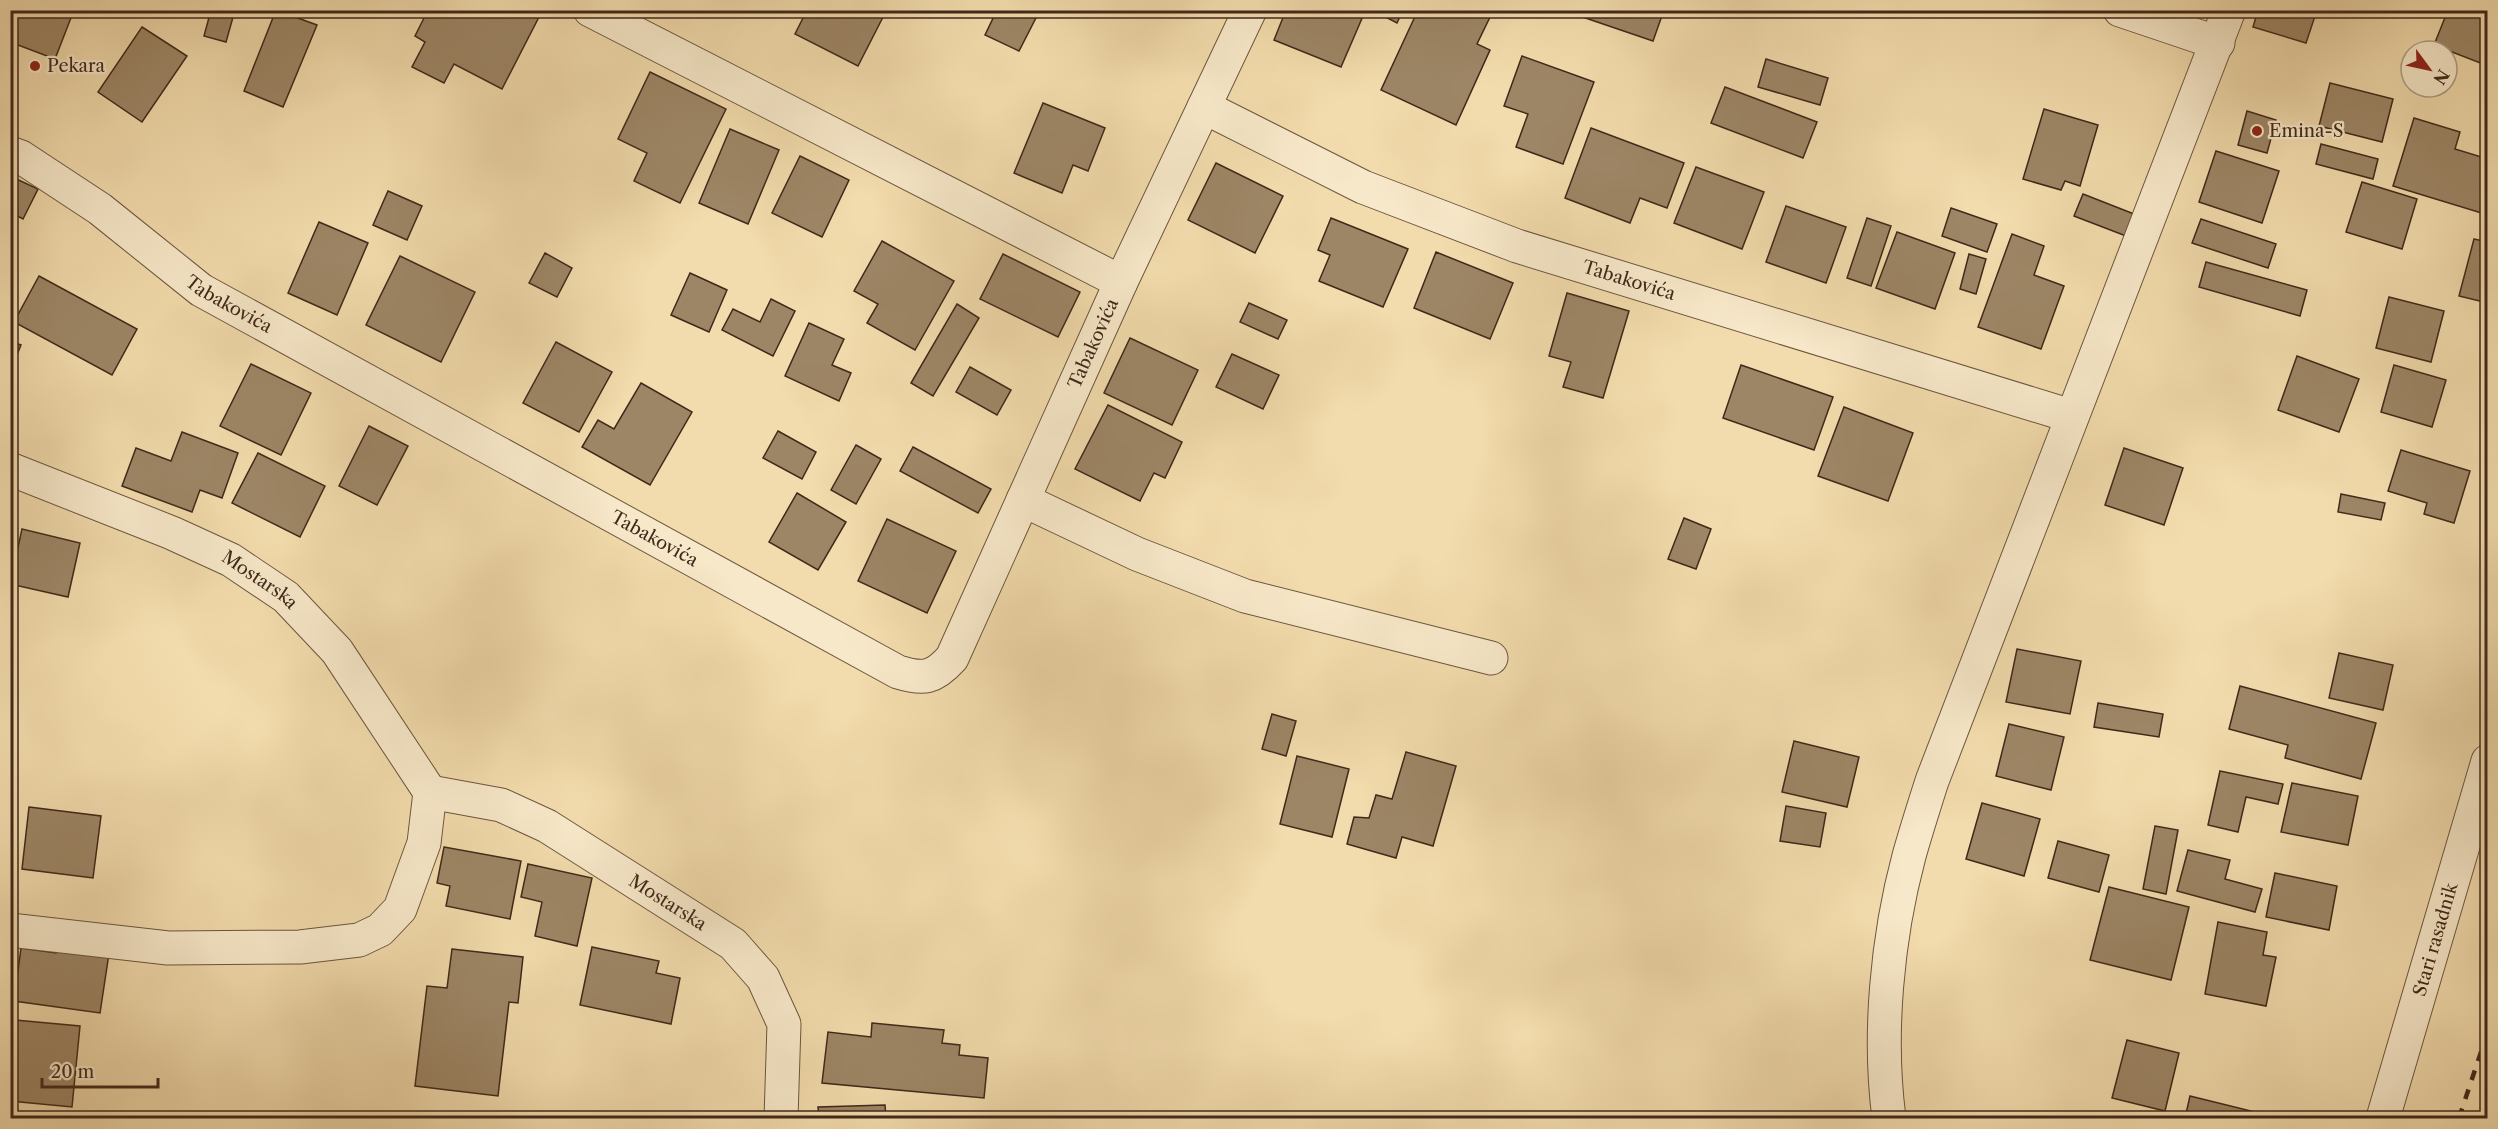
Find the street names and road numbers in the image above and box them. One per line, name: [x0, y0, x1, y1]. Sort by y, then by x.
street label: Tabakovića: [1580, 256, 1679, 305]
street label: Tabakovića: [181, 271, 276, 338]
street label: Tabakovića: [1064, 295, 1123, 392]
street label: Tabakovića: [607, 506, 703, 572]
street label: Mostarska: [218, 546, 303, 614]
street label: Mostarska: [625, 870, 711, 936]
street label: Stari rasadnik: [2408, 879, 2463, 999]

